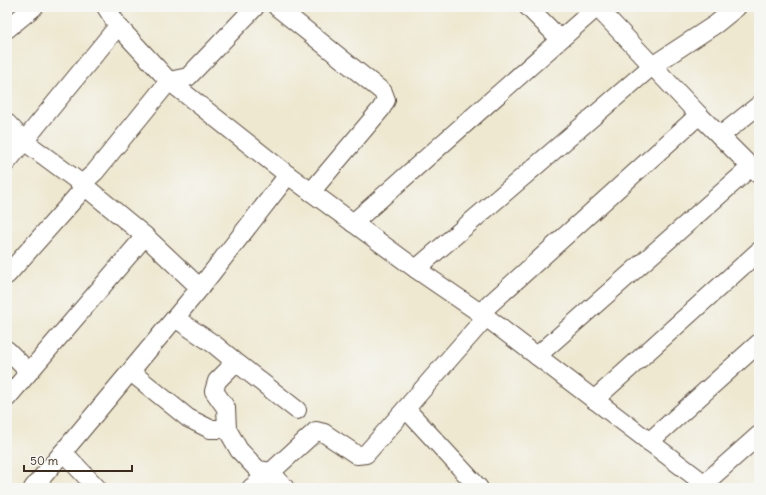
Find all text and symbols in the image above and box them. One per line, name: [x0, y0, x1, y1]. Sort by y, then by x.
scale bar: [24, 447, 132, 473]
text: 50 m: [30, 453, 59, 468]

